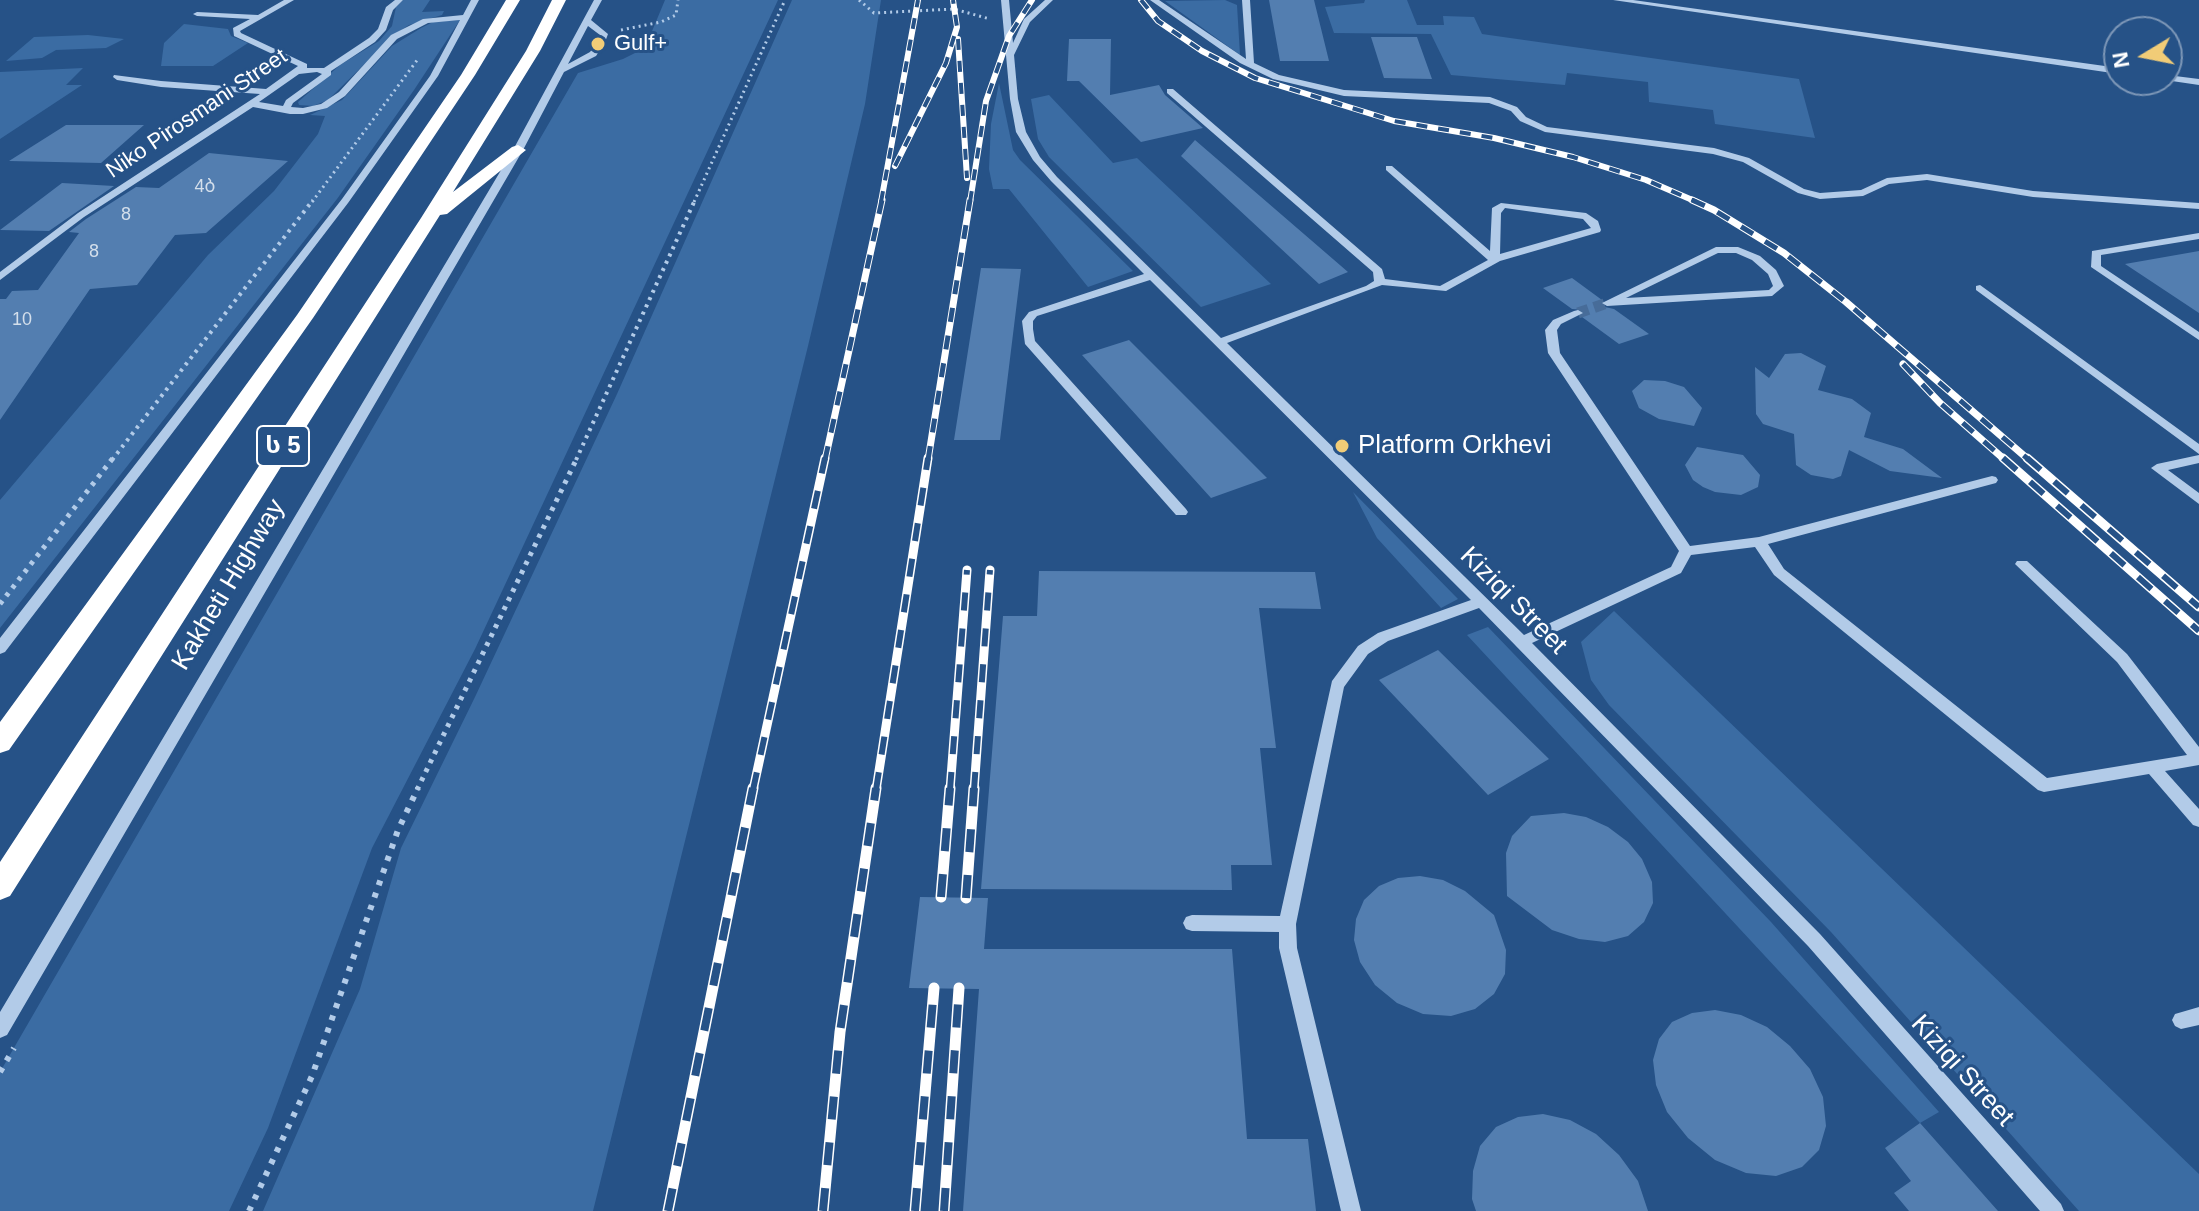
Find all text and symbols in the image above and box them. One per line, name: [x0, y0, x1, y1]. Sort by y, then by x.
north arrow: [2103, 16, 2183, 96]
place label: Gulf+: [614, 31, 667, 57]
marker: Gulf+: [589, 35, 607, 53]
street label: Niko Pirosmani Street: [101, 44, 293, 184]
text: N: [2107, 50, 2135, 70]
house number: 4ბ: [195, 176, 215, 198]
house number: 8: [121, 204, 131, 226]
house number: 8: [89, 241, 99, 263]
house number: 10: [12, 309, 32, 331]
road number: ს 5: [257, 426, 309, 466]
place label: Platform Orkhevi: [1358, 430, 1552, 462]
marker: Platform Orkhevi: [1333, 437, 1351, 455]
street label: Kakheti Highway: [166, 494, 292, 676]
street label: Kiziqi Street: [1453, 541, 1573, 661]
street label: Kiziqi Street: [1904, 1009, 2020, 1133]

